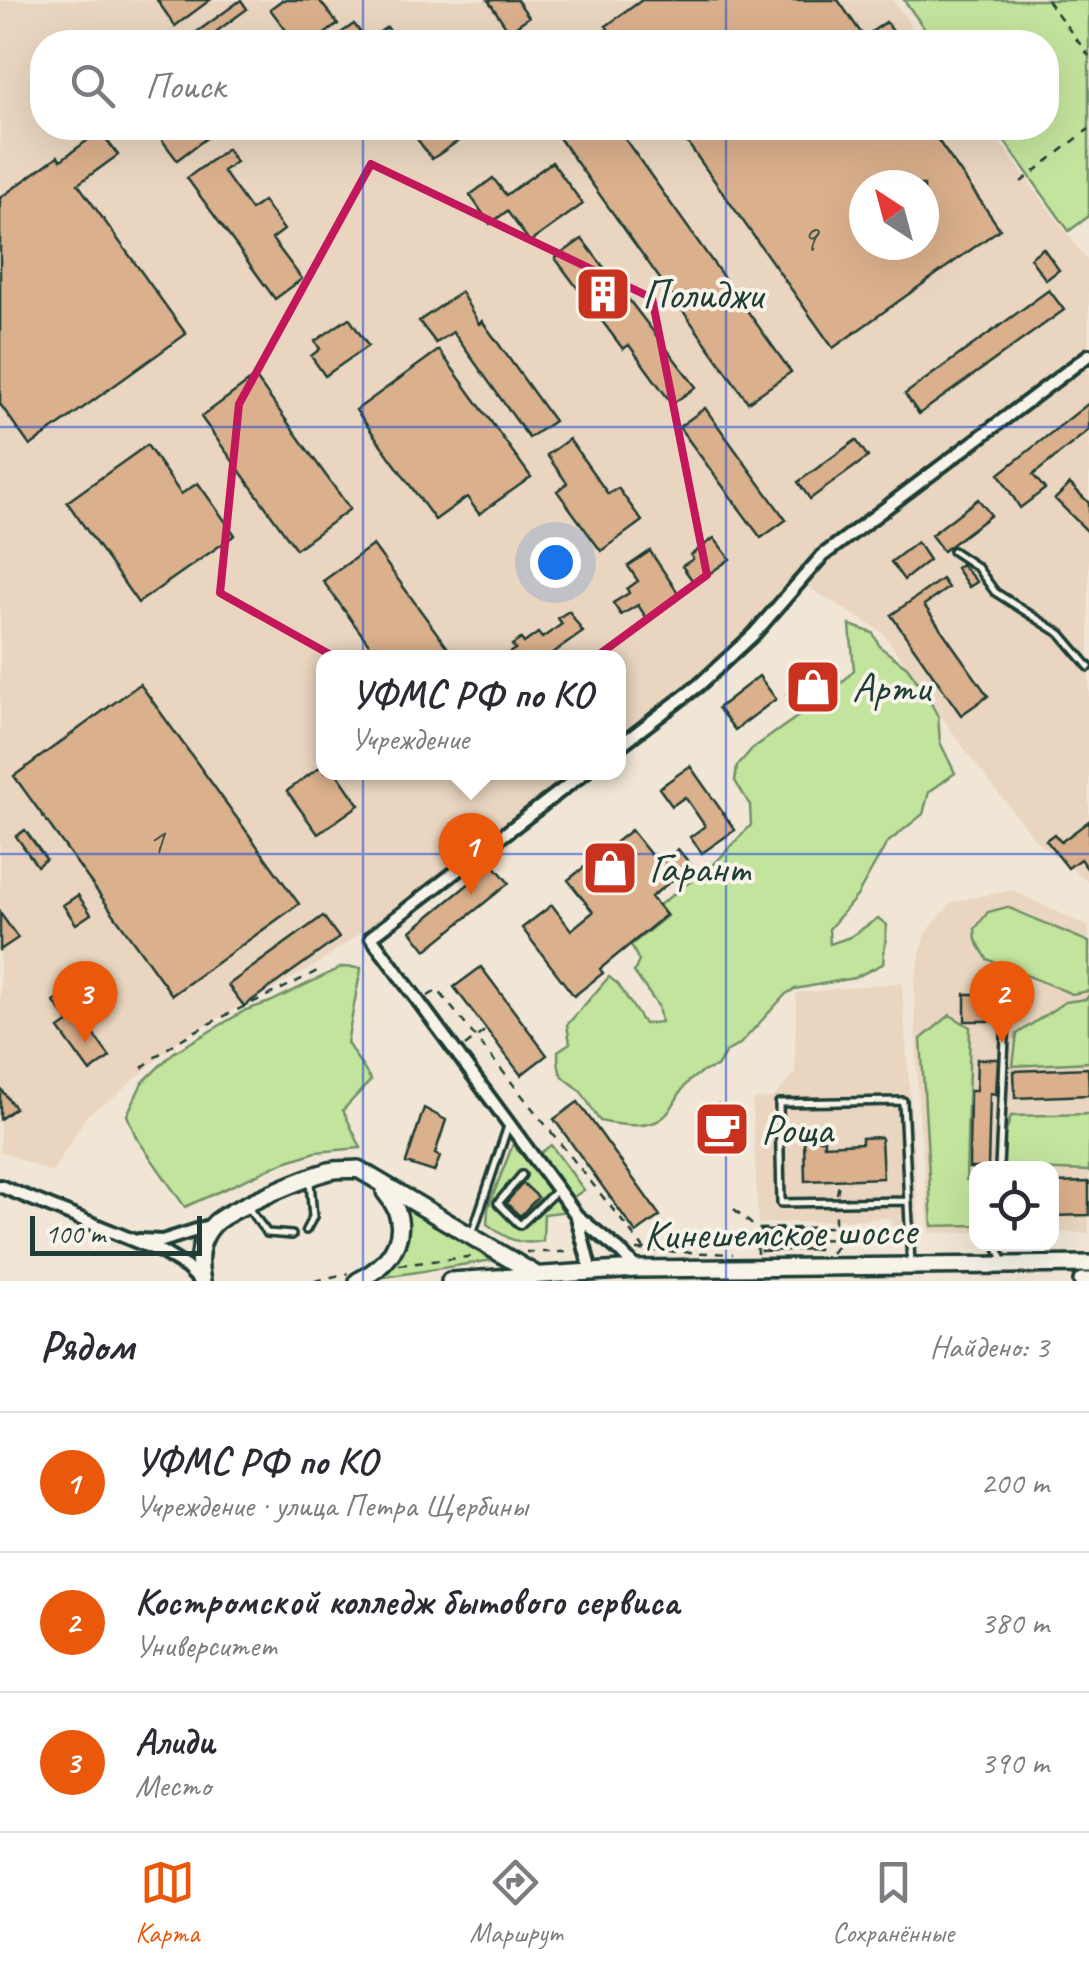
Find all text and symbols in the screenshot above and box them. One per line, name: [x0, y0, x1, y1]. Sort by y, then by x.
search box: [30, 30, 1059, 140]
icon: search: [65, 58, 120, 113]
text: Поиск: [145, 62, 225, 109]
north arrow: [849, 170, 939, 260]
house number: 9: [800, 214, 820, 261]
building icon: Полиджи: [573, 264, 633, 324]
place label: Полиджи: [642, 268, 766, 321]
your location: [530, 537, 581, 588]
popup: [316, 650, 626, 780]
shop icon: Арти: [783, 657, 843, 717]
place label: Арти: [852, 661, 933, 714]
text: УФМС РФ по КО: [350, 671, 592, 718]
text: Учреждение: [350, 718, 469, 759]
pin: 1: [438, 812, 504, 895]
house number: 1: [147, 817, 166, 864]
shop icon: Гарант: [580, 838, 640, 898]
place label: Гарант: [649, 842, 752, 895]
pin: 3: [52, 960, 118, 1043]
pin: 2: [970, 960, 1034, 1043]
cafe icon: Роща: [692, 1099, 752, 1159]
place label: Роща: [761, 1103, 836, 1156]
map controls: [969, 1161, 1059, 1251]
button: locate: [969, 1161, 1059, 1251]
street label: Кинешемское шоссе: [643, 1204, 920, 1262]
scale bar: [30, 1211, 202, 1256]
text: 100 m: [45, 1216, 105, 1251]
text: Рядом: [40, 1320, 134, 1373]
text: Найдено: 3: [930, 1326, 1049, 1367]
text: УФМС РФ по КО: [135, 1438, 376, 1485]
text: 1: [65, 1462, 80, 1503]
text: 200 m: [980, 1462, 1049, 1503]
text: Учреждение · улица Петра Щербины: [135, 1485, 528, 1526]
text: Костромской колледж бытового сервиса: [135, 1578, 679, 1625]
text: 2: [65, 1602, 80, 1643]
text: 380 m: [980, 1602, 1049, 1643]
text: Университет: [135, 1625, 277, 1666]
text: Алиди: [135, 1718, 215, 1765]
text: 3: [65, 1742, 80, 1783]
text: 390 m: [980, 1742, 1049, 1783]
text: Место: [135, 1765, 211, 1806]
tab: Карта: [135, 1855, 199, 1950]
tab: Маршрут: [470, 1855, 562, 1950]
tab: Сохранённые: [832, 1855, 954, 1950]

